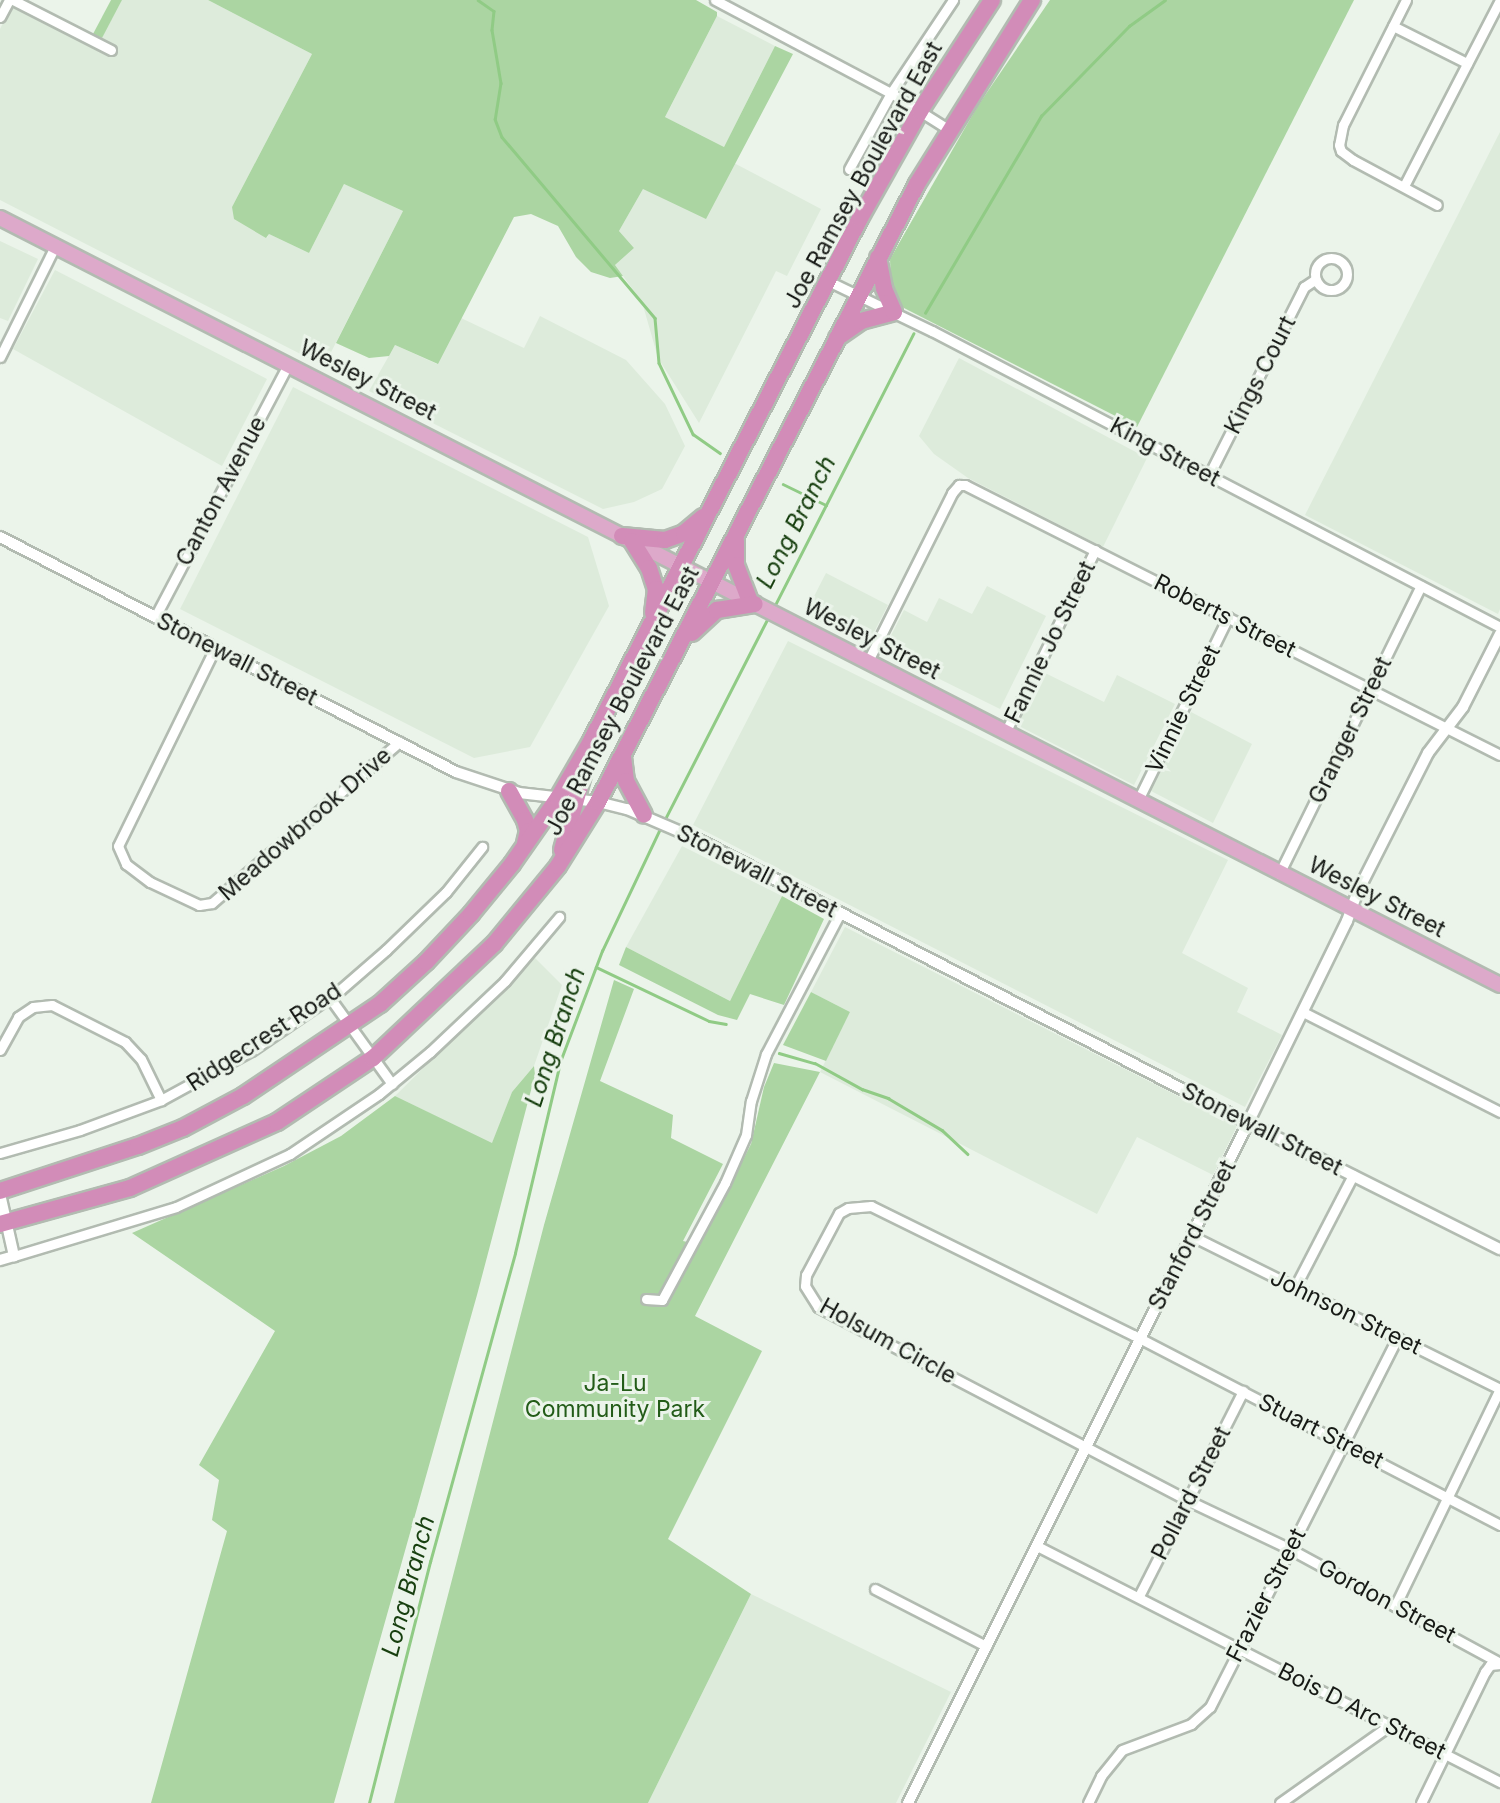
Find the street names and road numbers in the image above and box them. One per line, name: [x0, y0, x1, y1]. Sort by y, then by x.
street label: Joe Ramsey Boulevard East: [778, 37, 948, 313]
street label: Kings Court: [1219, 312, 1301, 438]
street label: Wesley Street: [295, 334, 441, 426]
street label: Canton Avenue: [170, 412, 272, 570]
street label: King Street: [1105, 412, 1225, 492]
street label: Fannie Jo Street: [999, 556, 1101, 728]
street label: Joe Ramsey Boulevard East: [539, 562, 705, 840]
street label: Roberts Street: [1149, 568, 1301, 664]
street label: Wesley Street: [799, 593, 945, 685]
street label: Stonewall Street: [152, 607, 322, 711]
street label: Vinnie Street: [1140, 640, 1226, 778]
street label: Granger Street: [1303, 652, 1397, 808]
street label: Meadowbrook Drive: [213, 742, 397, 906]
street label: Stonewall Street: [672, 819, 842, 923]
street label: Wesley Street: [1304, 851, 1450, 943]
street label: Ridgecrest Road: [182, 977, 346, 1097]
street label: Stonewall Street: [1177, 1077, 1347, 1181]
street label: Stanford Street: [1142, 1156, 1242, 1314]
street label: Johnson Street: [1266, 1263, 1426, 1361]
street label: Holsum Circle: [815, 1292, 961, 1390]
street label: Stuart Street: [1254, 1388, 1388, 1474]
street label: Pollard Street: [1146, 1422, 1236, 1564]
street label: Frazier Street: [1221, 1524, 1311, 1666]
street label: Gordon Street: [1313, 1553, 1461, 1649]
street label: Bois D Arc Street: [1273, 1657, 1451, 1765]

